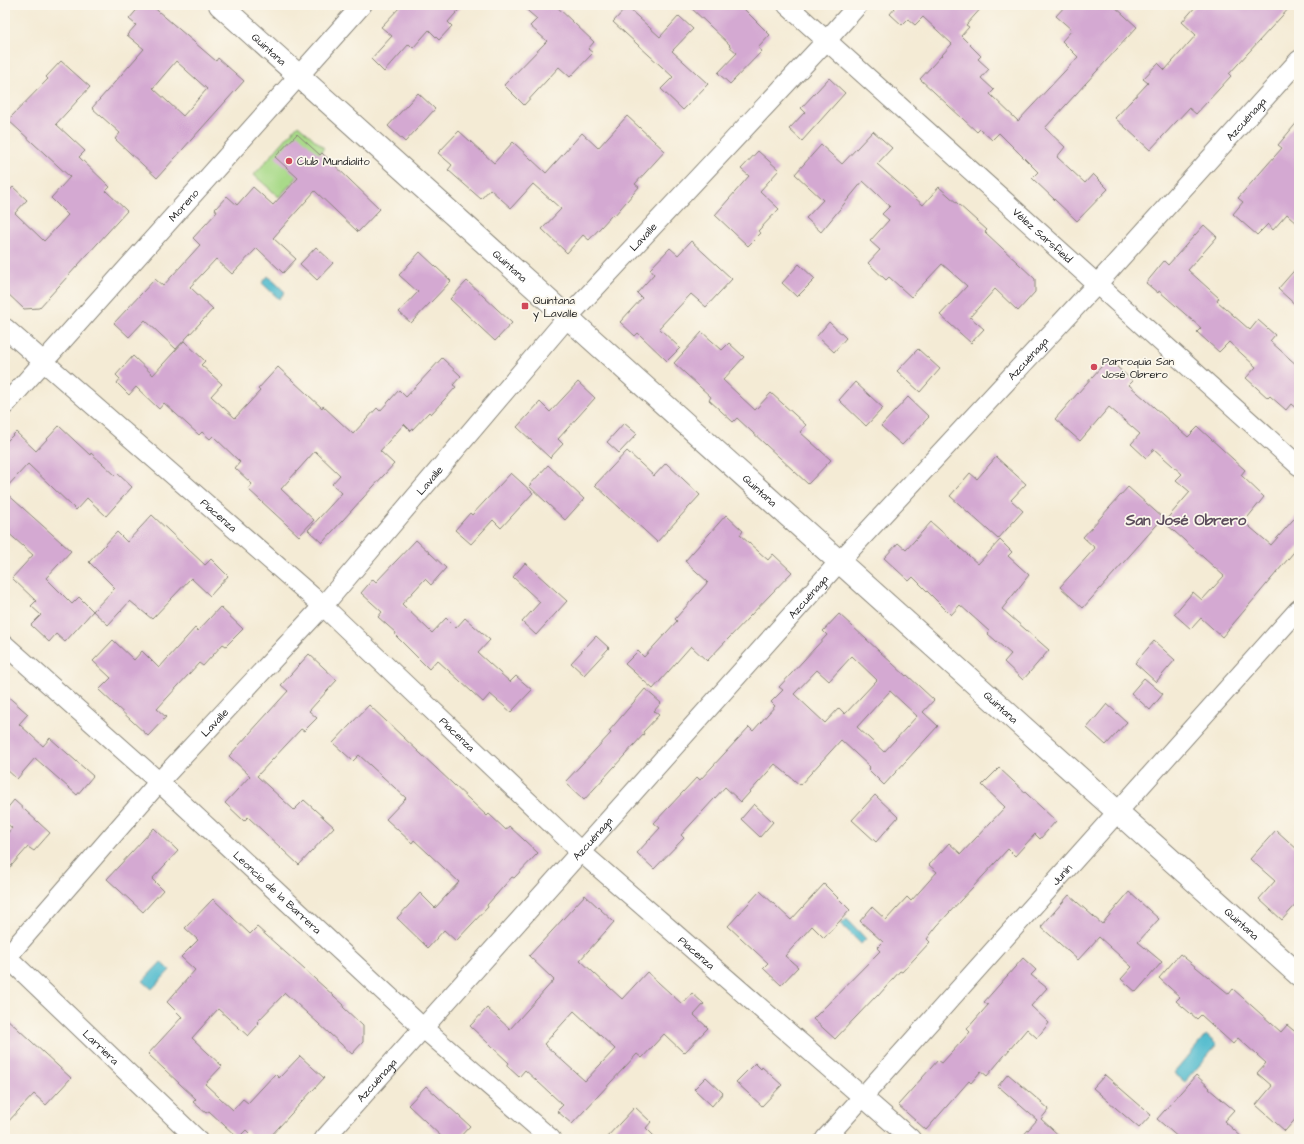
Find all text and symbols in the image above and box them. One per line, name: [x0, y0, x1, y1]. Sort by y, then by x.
street label: Quintana: [248, 30, 290, 69]
street label: Azcuénaga: [1223, 94, 1270, 144]
place label: Club Mundialito: [297, 154, 371, 169]
marker: Club Mundialito: [284, 156, 294, 166]
street label: Moreno: [165, 185, 203, 225]
street label: Vélez Sarsfield: [1009, 204, 1076, 267]
street label: Lavalle: [626, 219, 661, 255]
street label: Quintana: [489, 247, 531, 286]
place label: Quintana y Lavalle: [533, 293, 577, 322]
marker: Quintana y Lavalle: [520, 301, 530, 311]
street label: Azcuénaga: [1005, 334, 1052, 384]
place label: Parroquia San José Obrero: [1102, 354, 1175, 382]
marker: Parroquia San José Obrero: [1089, 362, 1099, 372]
street label: Lavalle: [413, 463, 447, 498]
street label: Quintana: [739, 471, 780, 511]
street label: Piacenza: [197, 495, 240, 536]
district label: San José Obrero: [1125, 510, 1247, 531]
street label: Azcuénaga: [785, 572, 832, 622]
street label: Quintana: [980, 688, 1021, 727]
street label: Lavalle: [198, 705, 232, 740]
street label: Piacenza: [436, 714, 478, 755]
street label: Azcuénaga: [569, 813, 616, 864]
street label: Leoncio de la Barrera: [230, 848, 325, 938]
street label: Junín: [1048, 860, 1076, 889]
street label: Quintana: [1221, 904, 1262, 944]
street label: Piacenza: [675, 933, 718, 973]
street label: Larriera: [79, 1027, 122, 1069]
street label: Azcuénaga: [354, 1055, 401, 1105]

